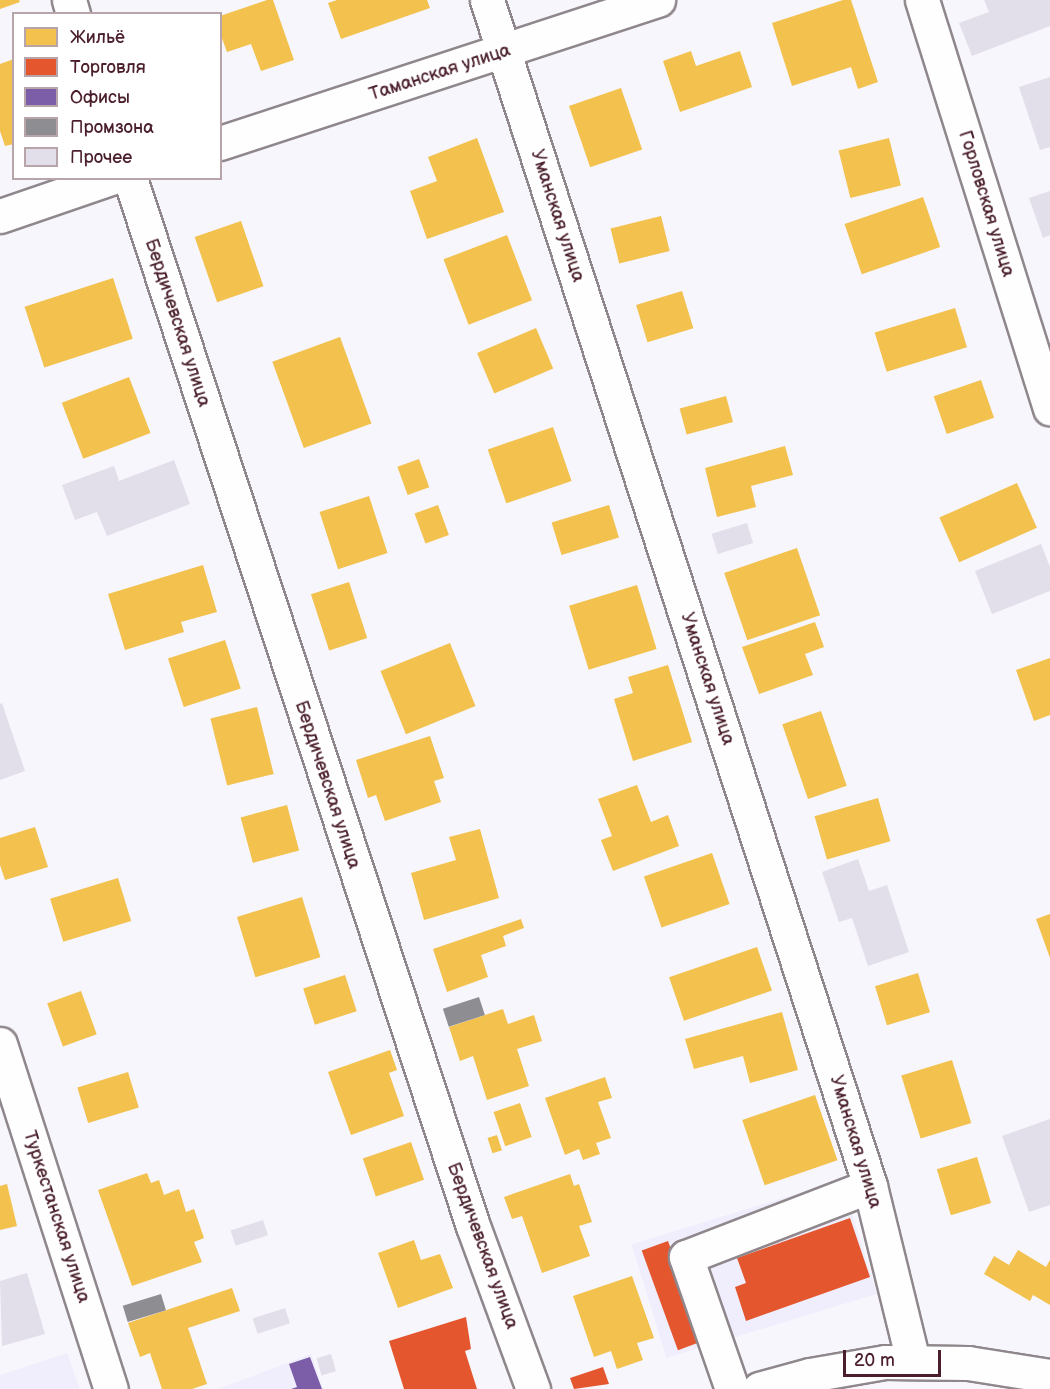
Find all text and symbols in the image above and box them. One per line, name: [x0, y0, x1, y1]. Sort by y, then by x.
legend: [12, 12, 222, 180]
text: Жильё: [70, 27, 125, 48]
street label: Таманская улица: [367, 40, 513, 106]
text: Торговля: [70, 57, 146, 78]
text: Офисы: [70, 87, 130, 108]
text: Промзона: [70, 117, 154, 138]
street label: Горловская улица: [953, 128, 1019, 280]
text: Прочее: [70, 147, 132, 168]
street label: Уманская улица: [525, 147, 589, 285]
street label: Бердичевская улица: [140, 236, 214, 410]
street label: Уманская улица: [675, 610, 739, 748]
street label: Бердичевская улица: [290, 698, 364, 872]
street label: Уманская улица: [825, 1073, 885, 1211]
street label: Туркестанская улица: [18, 1128, 94, 1306]
street label: Бердичевская улица: [442, 1160, 522, 1332]
scale bar: [846, 1338, 944, 1376]
text: 20 m: [854, 1350, 895, 1371]

